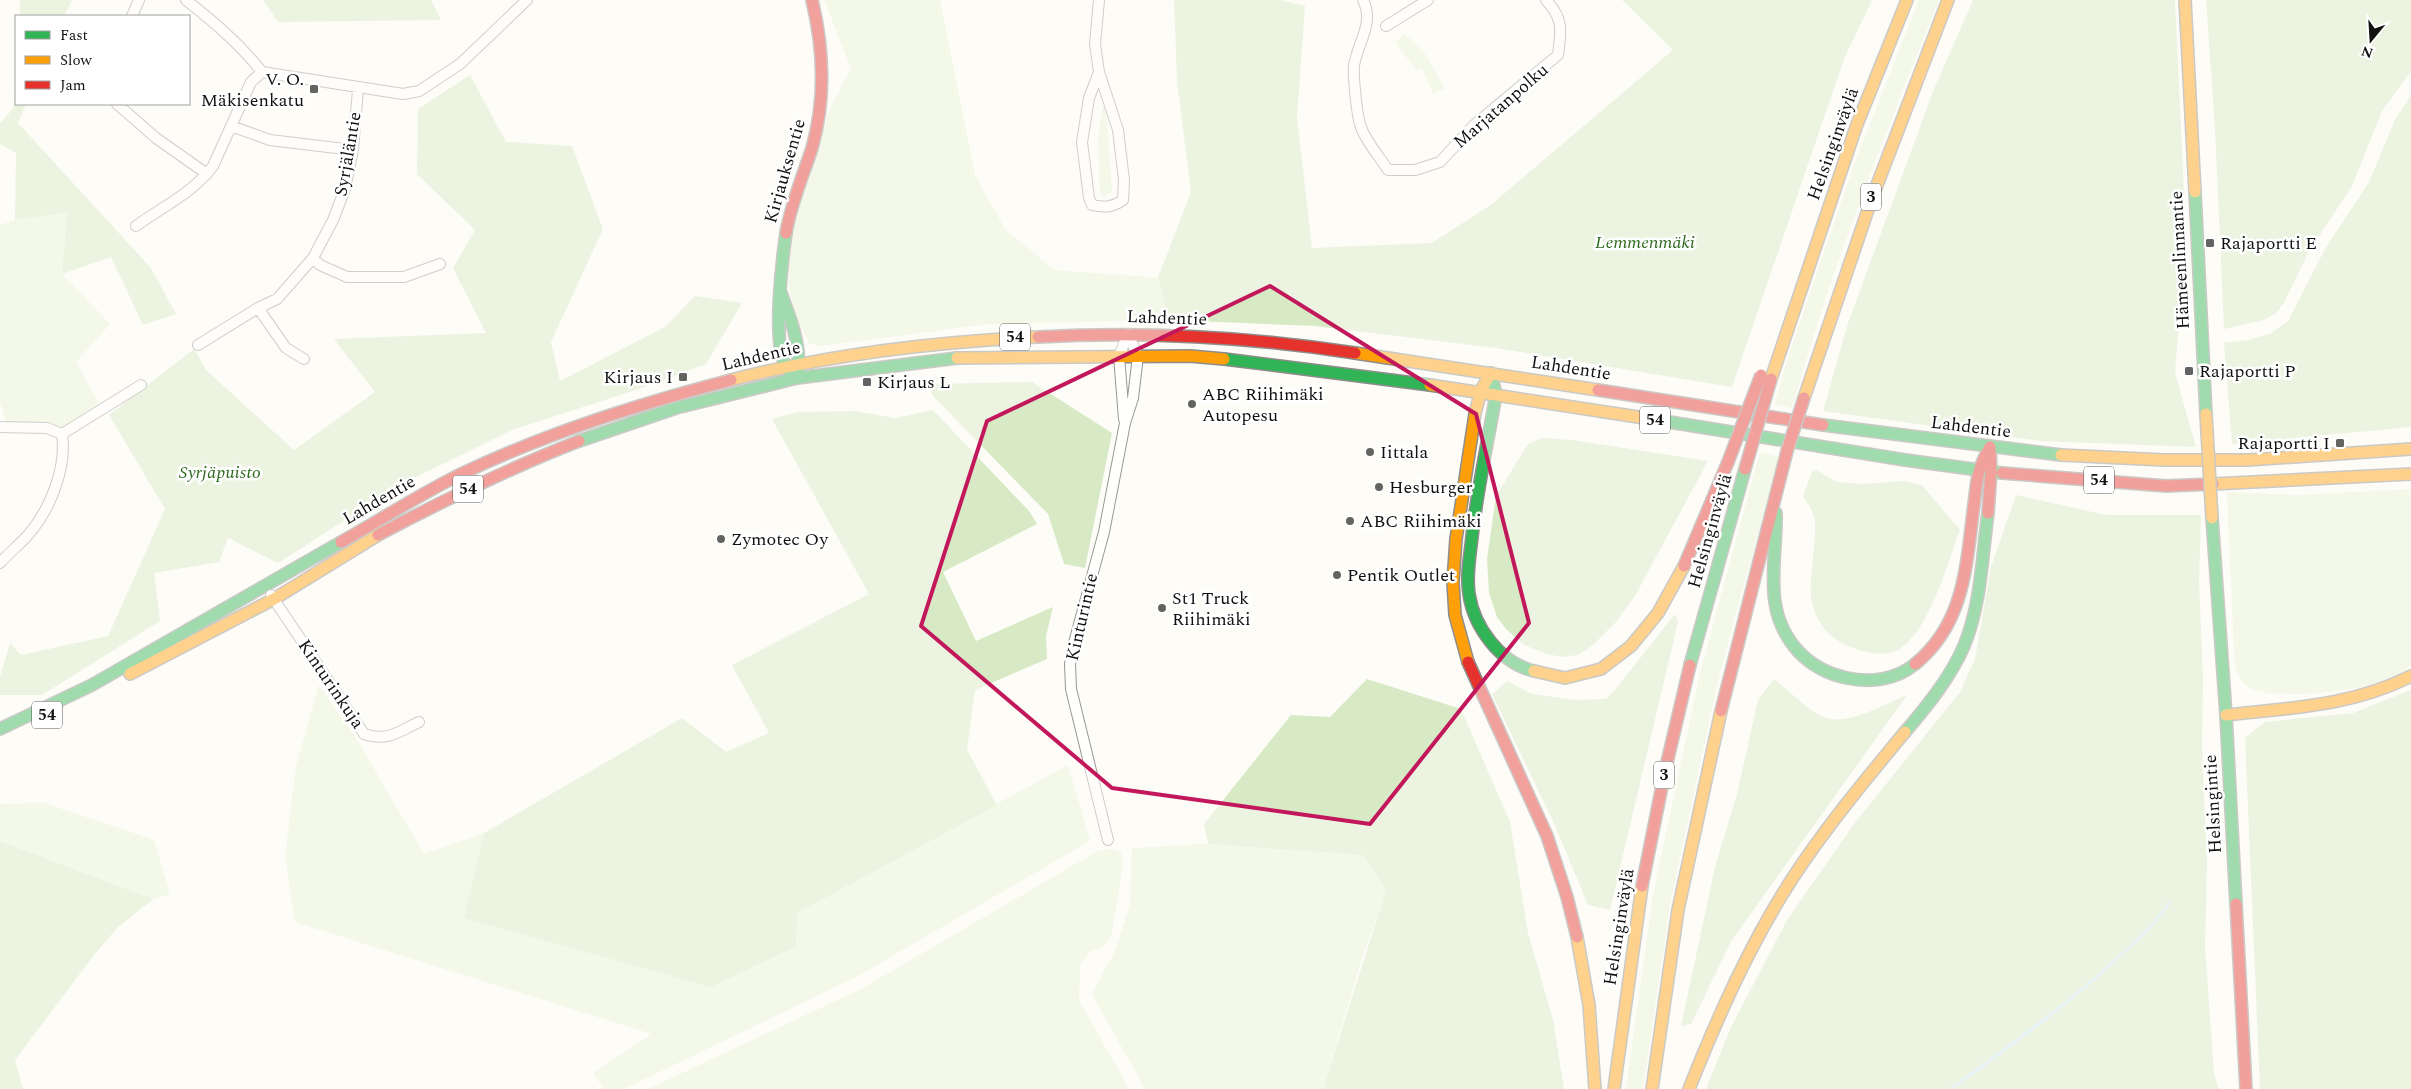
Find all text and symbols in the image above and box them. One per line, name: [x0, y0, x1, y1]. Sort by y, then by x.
legend: [15, 15, 190, 105]
north arrow: [2346, 15, 2396, 65]
text: Fast: [60, 24, 88, 47]
text: N: [2358, 40, 2376, 64]
text: Slow: [60, 49, 92, 72]
street label: Marjatanpolku: [1447, 57, 1555, 155]
place label: V. O. Mäkisenkatu: [201, 66, 304, 114]
text: Jam: [60, 74, 86, 97]
marker: V. O. Mäkisenkatu: [308, 83, 320, 95]
street label: Helsinginväylä: [1800, 84, 1866, 204]
street label: Syrjäläntie: [327, 110, 369, 198]
street label: Kirjauksentie: [757, 116, 813, 226]
road number: 3: [1861, 183, 1881, 210]
street label: Hämeenlinnantie: [2163, 190, 2197, 330]
park label: Lemmenmäki: [1595, 229, 1695, 256]
place label: Rajaportti E: [2220, 230, 2317, 257]
marker: Rajaportti E: [2204, 237, 2216, 249]
street label: Lahdentie: [1126, 303, 1208, 333]
road number: 54: [1000, 324, 1030, 351]
street label: Lahdentie: [719, 334, 803, 378]
street label: Lahdentie: [1529, 348, 1613, 388]
place label: Rajaportti P: [2199, 358, 2296, 385]
place label: Kirjaus I: [604, 364, 673, 391]
marker: Rajaportti P: [2183, 365, 2195, 377]
place label: Kirjaus L: [877, 369, 951, 396]
marker: Kirjaus I: [677, 371, 689, 383]
marker: Kirjaus L: [861, 376, 873, 388]
place label: ABC Riihimäki Autopesu: [1202, 381, 1324, 429]
marker: ABC Riihimäki Autopesu: [1186, 398, 1198, 410]
road number: 54: [1640, 406, 1670, 434]
street label: Lahdentie: [1929, 409, 2013, 445]
place label: Rajaportti I: [2238, 430, 2330, 457]
marker: Rajaportti I: [2334, 437, 2346, 449]
place label: Iittala: [1380, 439, 1428, 466]
marker: Iittala: [1364, 446, 1376, 458]
park label: Syrjäpuisto: [179, 459, 261, 486]
road number: 54: [2084, 466, 2114, 494]
street label: Lahdentie: [337, 468, 421, 532]
street label: Helsinginväylä: [1681, 470, 1739, 592]
place label: Hesburger: [1389, 474, 1473, 501]
road number: 54: [453, 476, 483, 502]
marker: Hesburger: [1373, 481, 1385, 493]
place label: ABC Riihimäki: [1360, 508, 1482, 535]
marker: ABC Riihimäki: [1344, 515, 1356, 527]
place label: Zymotec Oy: [731, 526, 829, 553]
marker: Zymotec Oy: [715, 533, 727, 545]
place label: Pentik Outlet: [1347, 562, 1455, 589]
marker: Pentik Outlet: [1331, 569, 1343, 581]
street label: Kinturintie: [1059, 570, 1105, 664]
place label: St1 Truck Riihimäki: [1172, 585, 1251, 633]
marker: St1 Truck Riihimäki: [1156, 602, 1168, 614]
street label: Kinturinkuja: [291, 634, 371, 734]
road number: 54: [32, 702, 62, 728]
street label: Helsingintie: [2197, 754, 2229, 854]
road number: 3: [1654, 762, 1674, 788]
street label: Helsinginväylä: [1596, 866, 1642, 988]

